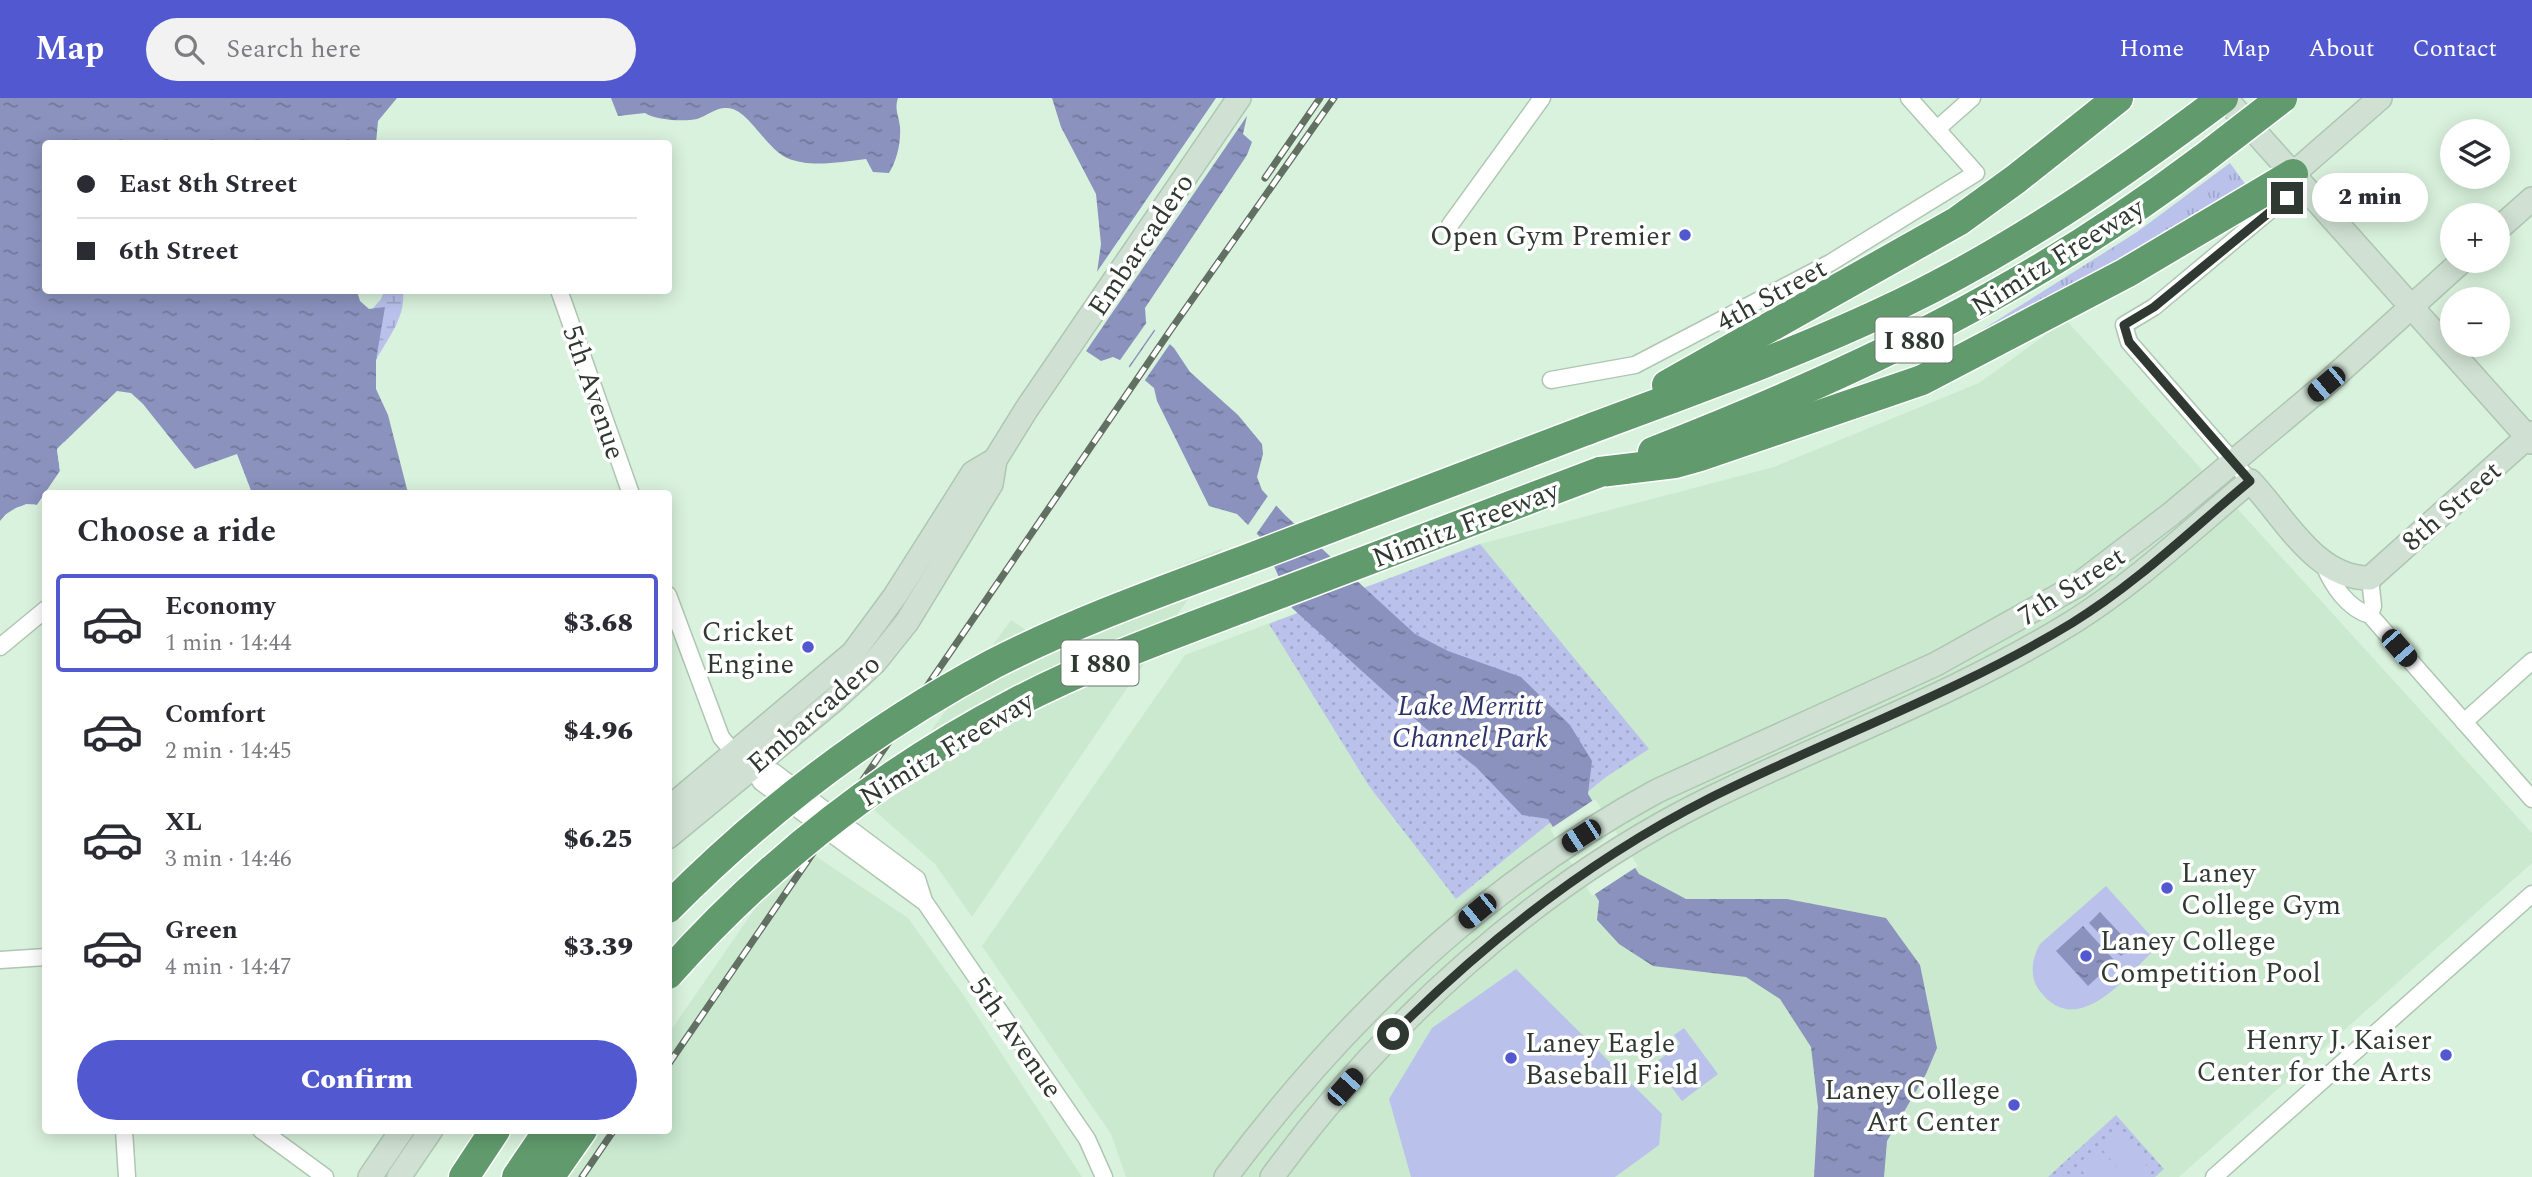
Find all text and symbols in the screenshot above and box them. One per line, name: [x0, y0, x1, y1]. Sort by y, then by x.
search box: [146, 18, 636, 81]
text: Map: [35, 24, 104, 74]
text: Search here: [226, 29, 361, 69]
icon: search: [170, 30, 208, 68]
text: Home: [2119, 31, 2184, 67]
text: Map: [2222, 31, 2270, 67]
text: About: [2308, 31, 2374, 67]
text: Contact: [2412, 31, 2497, 67]
map controls: [2440, 119, 2510, 357]
button: layers: [2440, 119, 2510, 189]
text: East 8th Street: [119, 164, 297, 204]
street label: Embarcadero: [1077, 164, 1205, 325]
callout: 2 min: [2312, 174, 2427, 222]
text: 2 min: [2338, 180, 2402, 215]
route end: [2271, 182, 2303, 214]
street label: Nimitz Freeway: [1963, 186, 2154, 328]
button: +: [2440, 203, 2510, 273]
place label: Open Gym Premier: [1430, 215, 1671, 258]
marker: Open Gym Premier: [1677, 227, 1693, 243]
text: 6th Street: [119, 231, 239, 271]
street label: 4th Street: [1709, 247, 1835, 343]
button: −: [2440, 287, 2510, 357]
road number: I 880: [1876, 317, 1952, 362]
street label: 5th Avenue: [551, 319, 637, 466]
car: [2304, 362, 2349, 406]
street label: 8th Street: [2392, 450, 2512, 562]
street label: Nimitz Freeway: [1366, 468, 1567, 580]
text: Choose a ride: [77, 507, 276, 556]
street label: 7th Street: [2009, 535, 2134, 637]
text: Economy: [165, 586, 275, 626]
icon: car: [81, 592, 144, 655]
text: $3.68: [563, 603, 633, 643]
place label: Cricket Engine: [702, 611, 794, 686]
car: [2378, 625, 2421, 671]
text: 1 min · 14:44: [165, 626, 292, 661]
marker: Cricket Engine: [800, 639, 816, 655]
road number: I 880: [1062, 640, 1138, 685]
street label: Embarcadero: [738, 644, 890, 785]
street label: Nimitz Freeway: [851, 679, 1044, 818]
park label: Lake Merritt Channel Park: [1392, 685, 1548, 760]
text: Comfort: [165, 694, 266, 734]
icon: car: [81, 700, 144, 763]
text: $4.96: [563, 711, 633, 751]
text: 2 min · 14:45: [165, 734, 292, 769]
text: XL: [165, 802, 202, 842]
icon: car: [81, 808, 144, 871]
car: [1558, 816, 1605, 856]
text: $6.25: [563, 819, 633, 859]
text: 3 min · 14:46: [165, 842, 292, 877]
place label: Laney College Gym: [2181, 852, 2341, 927]
marker: Laney College Gym: [2159, 880, 2175, 896]
car: [1455, 890, 1500, 932]
text: Green: [165, 910, 238, 950]
icon: car: [81, 916, 144, 979]
place label: Laney College Competition Pool: [2100, 920, 2321, 995]
text: $3.39: [563, 927, 633, 967]
marker: Laney College Competition Pool: [2078, 948, 2094, 964]
text: 4 min · 14:47: [165, 950, 292, 985]
street label: 5th Avenue: [958, 968, 1073, 1107]
route start: [1377, 1018, 1409, 1050]
place label: Henry J. Kaiser Center for the Arts: [2197, 1019, 2432, 1094]
place label: Laney Eagle Baseball Field: [1525, 1022, 1699, 1097]
button: Confirm: [77, 1040, 637, 1120]
marker: Henry J. Kaiser Center for the Arts: [2438, 1047, 2454, 1063]
marker: Laney Eagle Baseball Field: [1503, 1050, 1519, 1066]
car: [1324, 1064, 1367, 1110]
place label: Laney College Art Center: [1824, 1069, 2000, 1144]
marker: Laney College Art Center: [2006, 1097, 2022, 1113]

